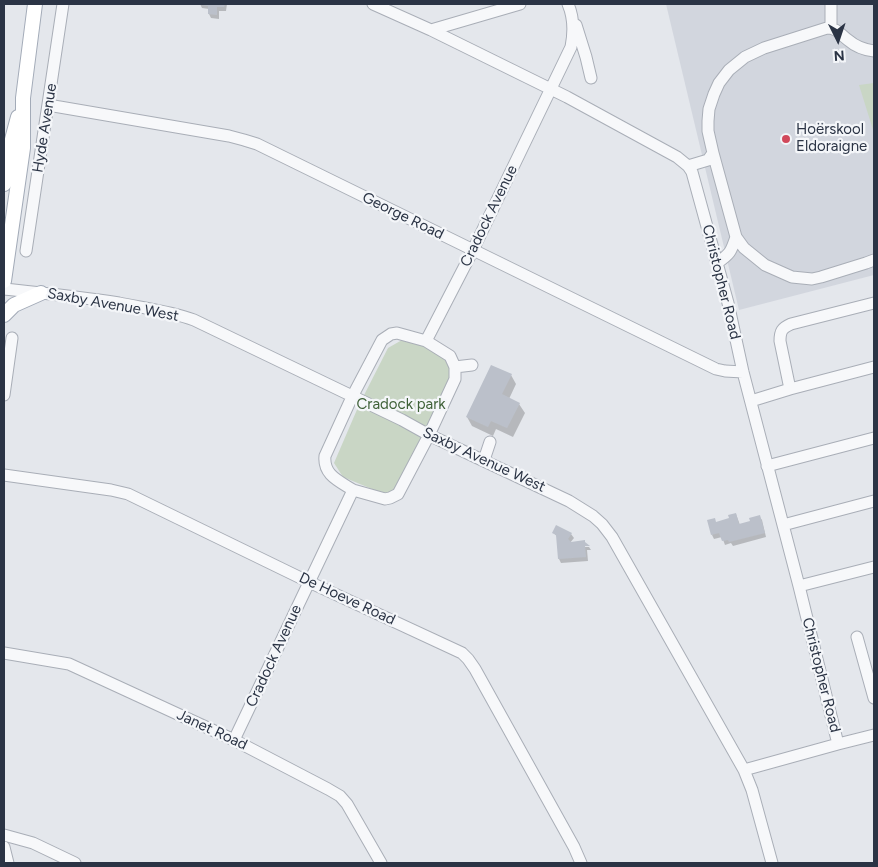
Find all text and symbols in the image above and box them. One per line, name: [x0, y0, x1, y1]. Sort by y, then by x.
north arrow: [813, 15, 863, 65]
text: N: [833, 47, 845, 64]
street label: Hyde Avenue: [29, 82, 61, 174]
place label: Hoërskool Eldoraigne: [796, 121, 867, 156]
marker: Hoërskool Eldoraigne: [780, 133, 792, 145]
street label: Cradock Avenue: [457, 162, 521, 270]
street label: George Road: [359, 188, 447, 244]
street label: Christopher Road: [698, 223, 744, 341]
street label: Saxby Avenue West: [46, 285, 180, 325]
park label: Cradock park: [357, 396, 445, 414]
street label: Saxby Avenue West: [420, 424, 548, 496]
street label: De Hoeve Road: [296, 569, 398, 629]
street label: Cradock Avenue: [242, 602, 306, 710]
street label: Christopher Road: [798, 616, 844, 734]
street label: Janet Road: [174, 706, 250, 754]

